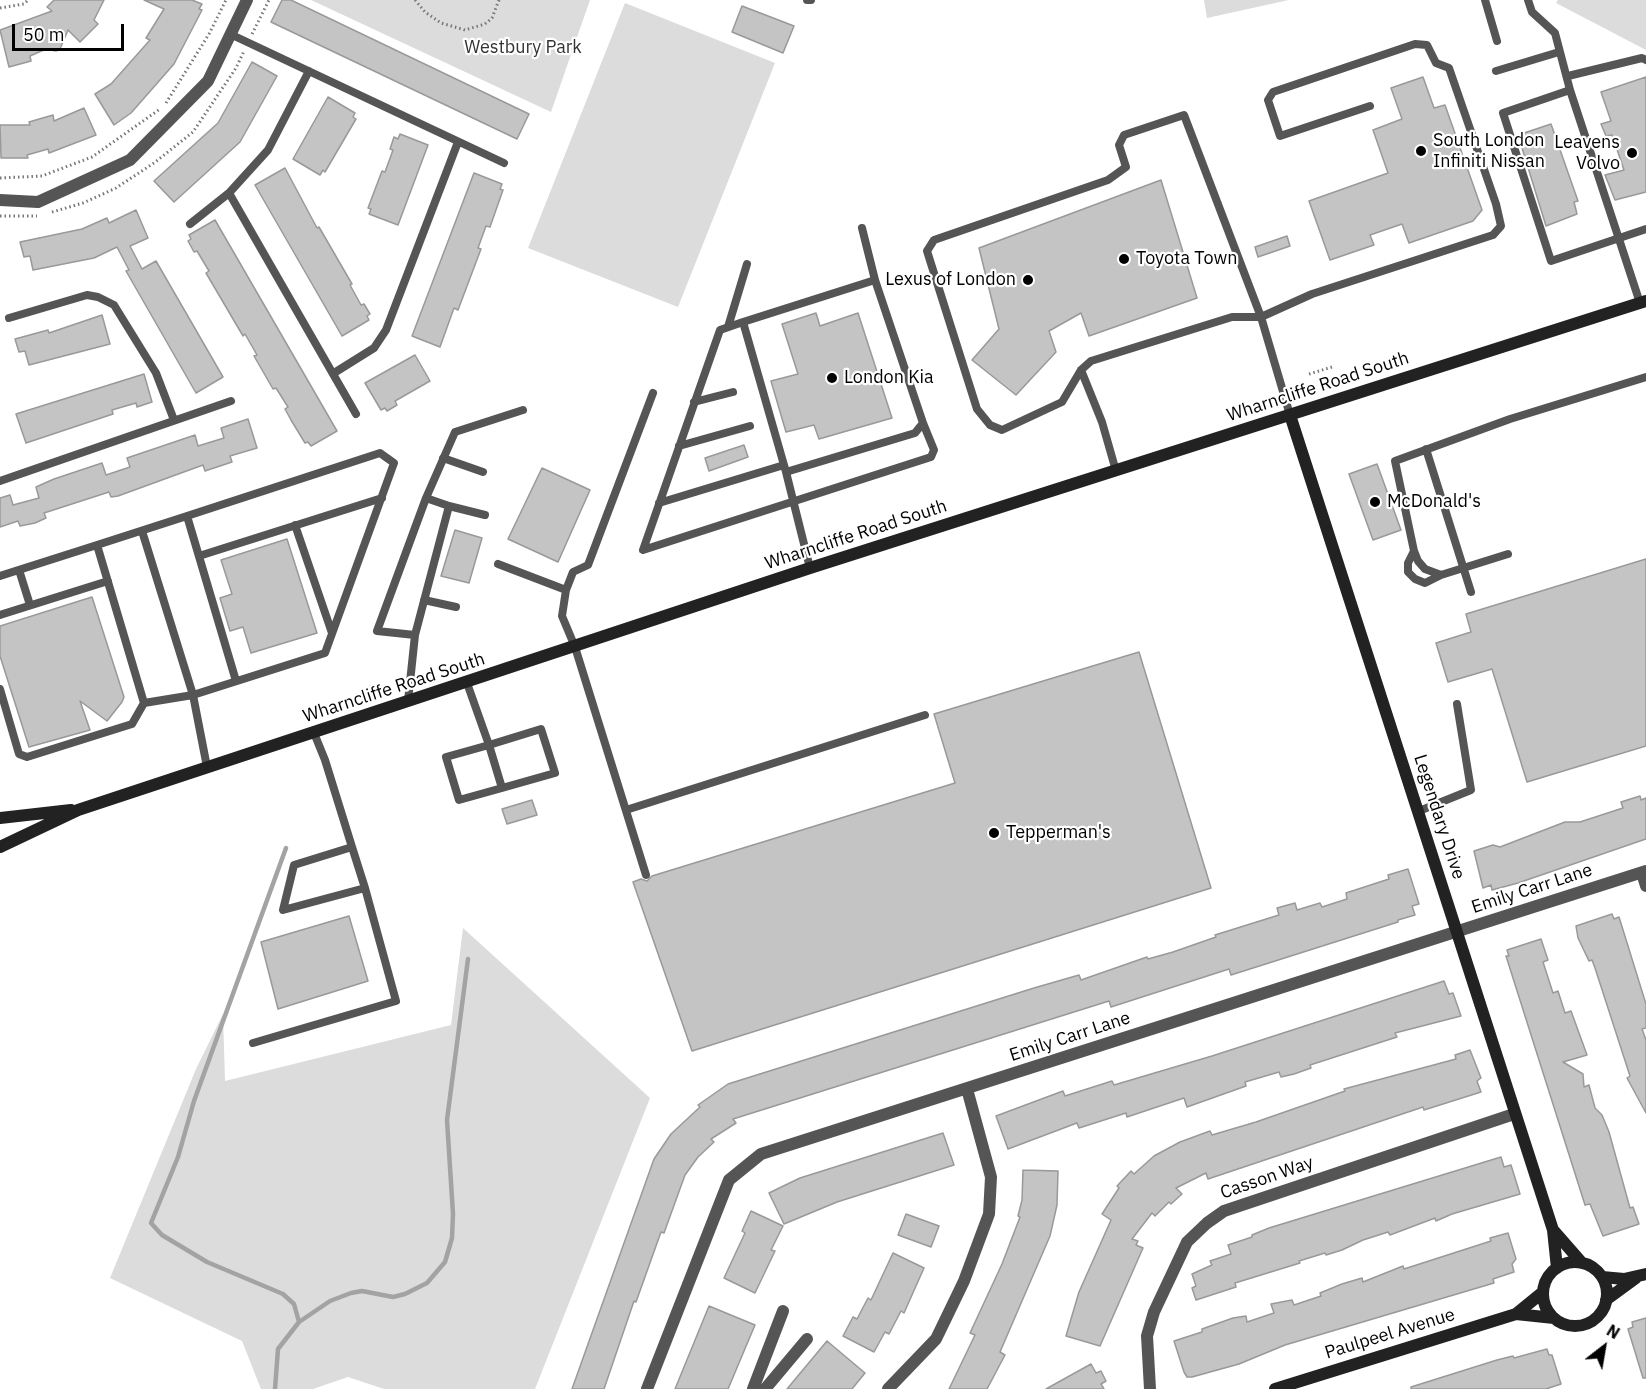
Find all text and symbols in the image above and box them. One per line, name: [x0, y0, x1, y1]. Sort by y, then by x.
scale bar: [15, 12, 128, 50]
text: 50 m: [23, 23, 65, 46]
park label: Westbury Park: [464, 37, 582, 59]
place label: South London Infiniti Nissan: [1433, 130, 1545, 172]
place label: Leavens Volvo: [1554, 132, 1620, 174]
marker: South London Infiniti Nissan: [1414, 144, 1428, 158]
marker: Leavens Volvo: [1625, 146, 1639, 160]
place label: Toyota Town: [1136, 248, 1237, 270]
marker: Toyota Town: [1117, 252, 1131, 266]
place label: Lexus of London: [885, 269, 1016, 291]
marker: Lexus of London: [1021, 273, 1035, 287]
street label: Wharncliffe Road South: [1224, 347, 1412, 427]
place label: London Kia: [844, 367, 934, 389]
marker: London Kia: [825, 371, 839, 385]
place label: McDonald's: [1387, 491, 1481, 513]
street label: Wharncliffe Road South: [762, 495, 950, 575]
marker: McDonald's: [1368, 495, 1382, 509]
street label: Wharncliffe Road South: [300, 648, 488, 728]
street label: Legendary Drive: [1409, 752, 1469, 882]
place label: Tepperman's: [1006, 822, 1111, 844]
marker: Tepperman's: [987, 826, 1001, 840]
street label: Emily Carr Lane: [1469, 859, 1595, 919]
street label: Emily Carr Lane: [1007, 1007, 1133, 1067]
street label: Casson Way: [1218, 1152, 1316, 1204]
street label: Paulpeel Avenue: [1322, 1304, 1458, 1364]
north arrow: [1574, 1317, 1634, 1377]
text: N: [1603, 1320, 1623, 1343]

